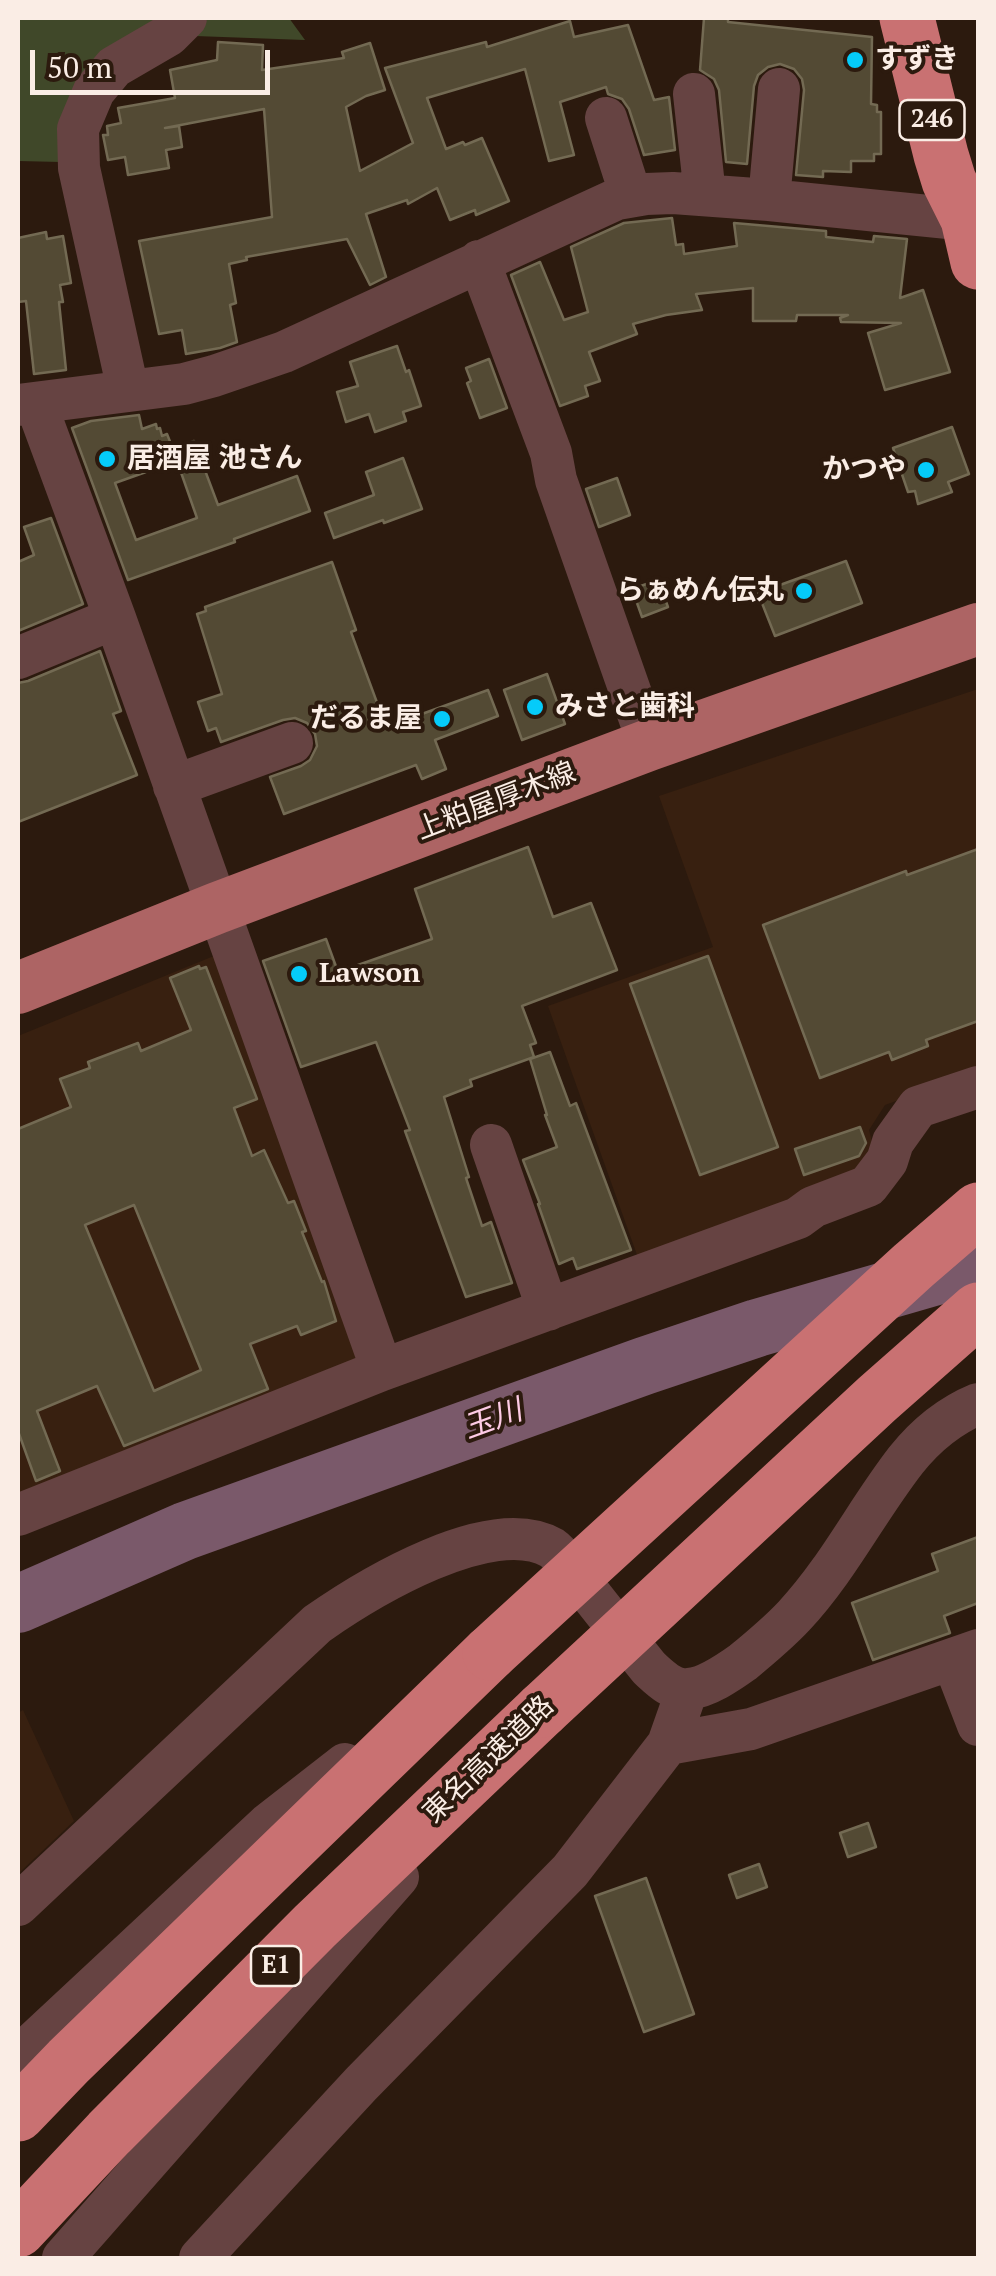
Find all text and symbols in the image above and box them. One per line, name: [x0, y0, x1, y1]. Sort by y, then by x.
scale bar: [35, 30, 275, 92]
place label: すずき: [875, 43, 959, 77]
text: 50 m: [47, 47, 112, 87]
marker: すずき: [844, 49, 866, 71]
road number: 246: [900, 100, 964, 140]
place label: 居酒屋 池さん: [127, 442, 303, 476]
marker: 居酒屋 池さん: [96, 448, 118, 470]
place label: かつや: [822, 453, 906, 487]
marker: かつや: [915, 459, 937, 481]
place label: らぁめん伝丸: [616, 574, 784, 608]
marker: らぁめん伝丸: [793, 580, 815, 602]
place label: みさと歯科: [555, 690, 695, 724]
marker: みさと歯科: [524, 696, 546, 718]
place label: だるま屋: [310, 702, 422, 736]
marker: だるま屋: [431, 708, 453, 730]
street label: 上粕屋厚木線: [412, 756, 580, 848]
place label: Lawson: [319, 957, 420, 991]
marker: Lawson: [288, 963, 310, 985]
water label: 玉川: [459, 1393, 527, 1447]
street label: 東名高速道路: [417, 1690, 561, 1830]
road number: E1: [251, 1946, 301, 1986]

